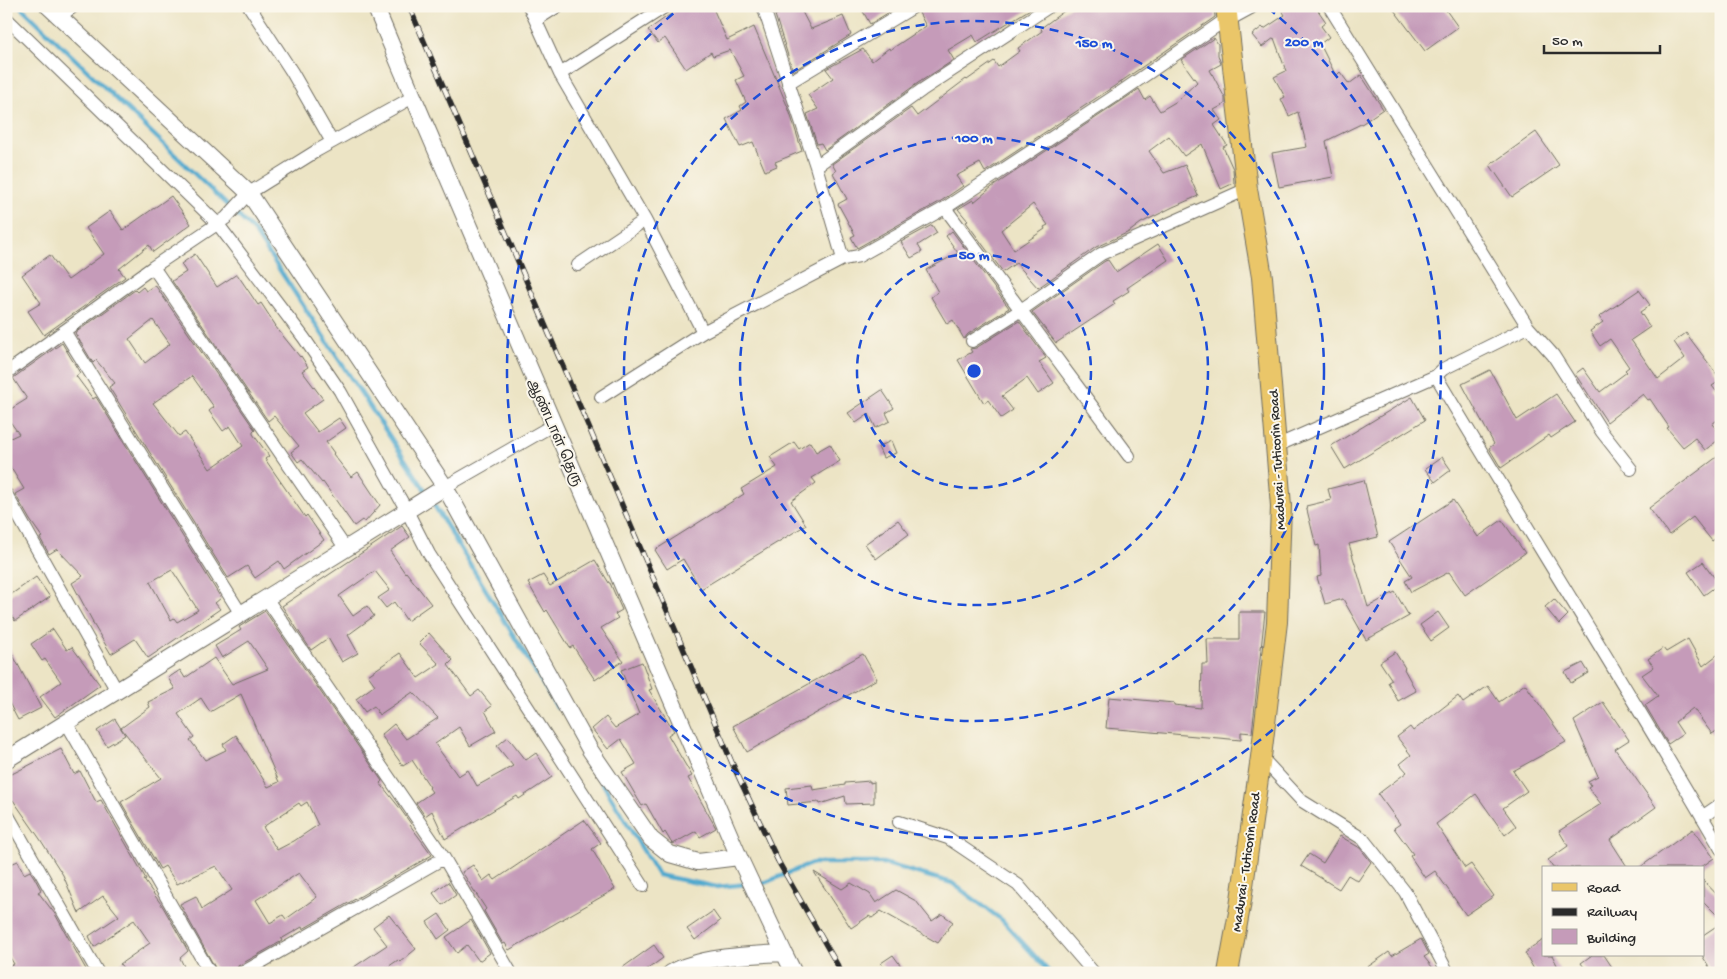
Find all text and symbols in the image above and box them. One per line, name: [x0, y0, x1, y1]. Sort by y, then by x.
scale bar: [1544, 22, 1661, 54]
text: 50 m: [1552, 33, 1583, 51]
text: 200 m: [1285, 34, 1324, 52]
text: 150 m: [1075, 35, 1113, 53]
text: 100 m: [954, 130, 993, 148]
text: 50 m: [959, 247, 990, 265]
centre of rings: [965, 362, 983, 380]
street label: ஆண்டாள் தெரு: [522, 376, 586, 490]
street label: Madurai - Tuticorin Road: [1266, 388, 1291, 530]
street label: Madurai - Tuticorin Road: [1229, 790, 1266, 933]
legend: [1542, 866, 1704, 956]
text: Road: [1587, 880, 1621, 898]
text: Railway: [1587, 904, 1638, 922]
text: Building: [1586, 930, 1636, 948]

